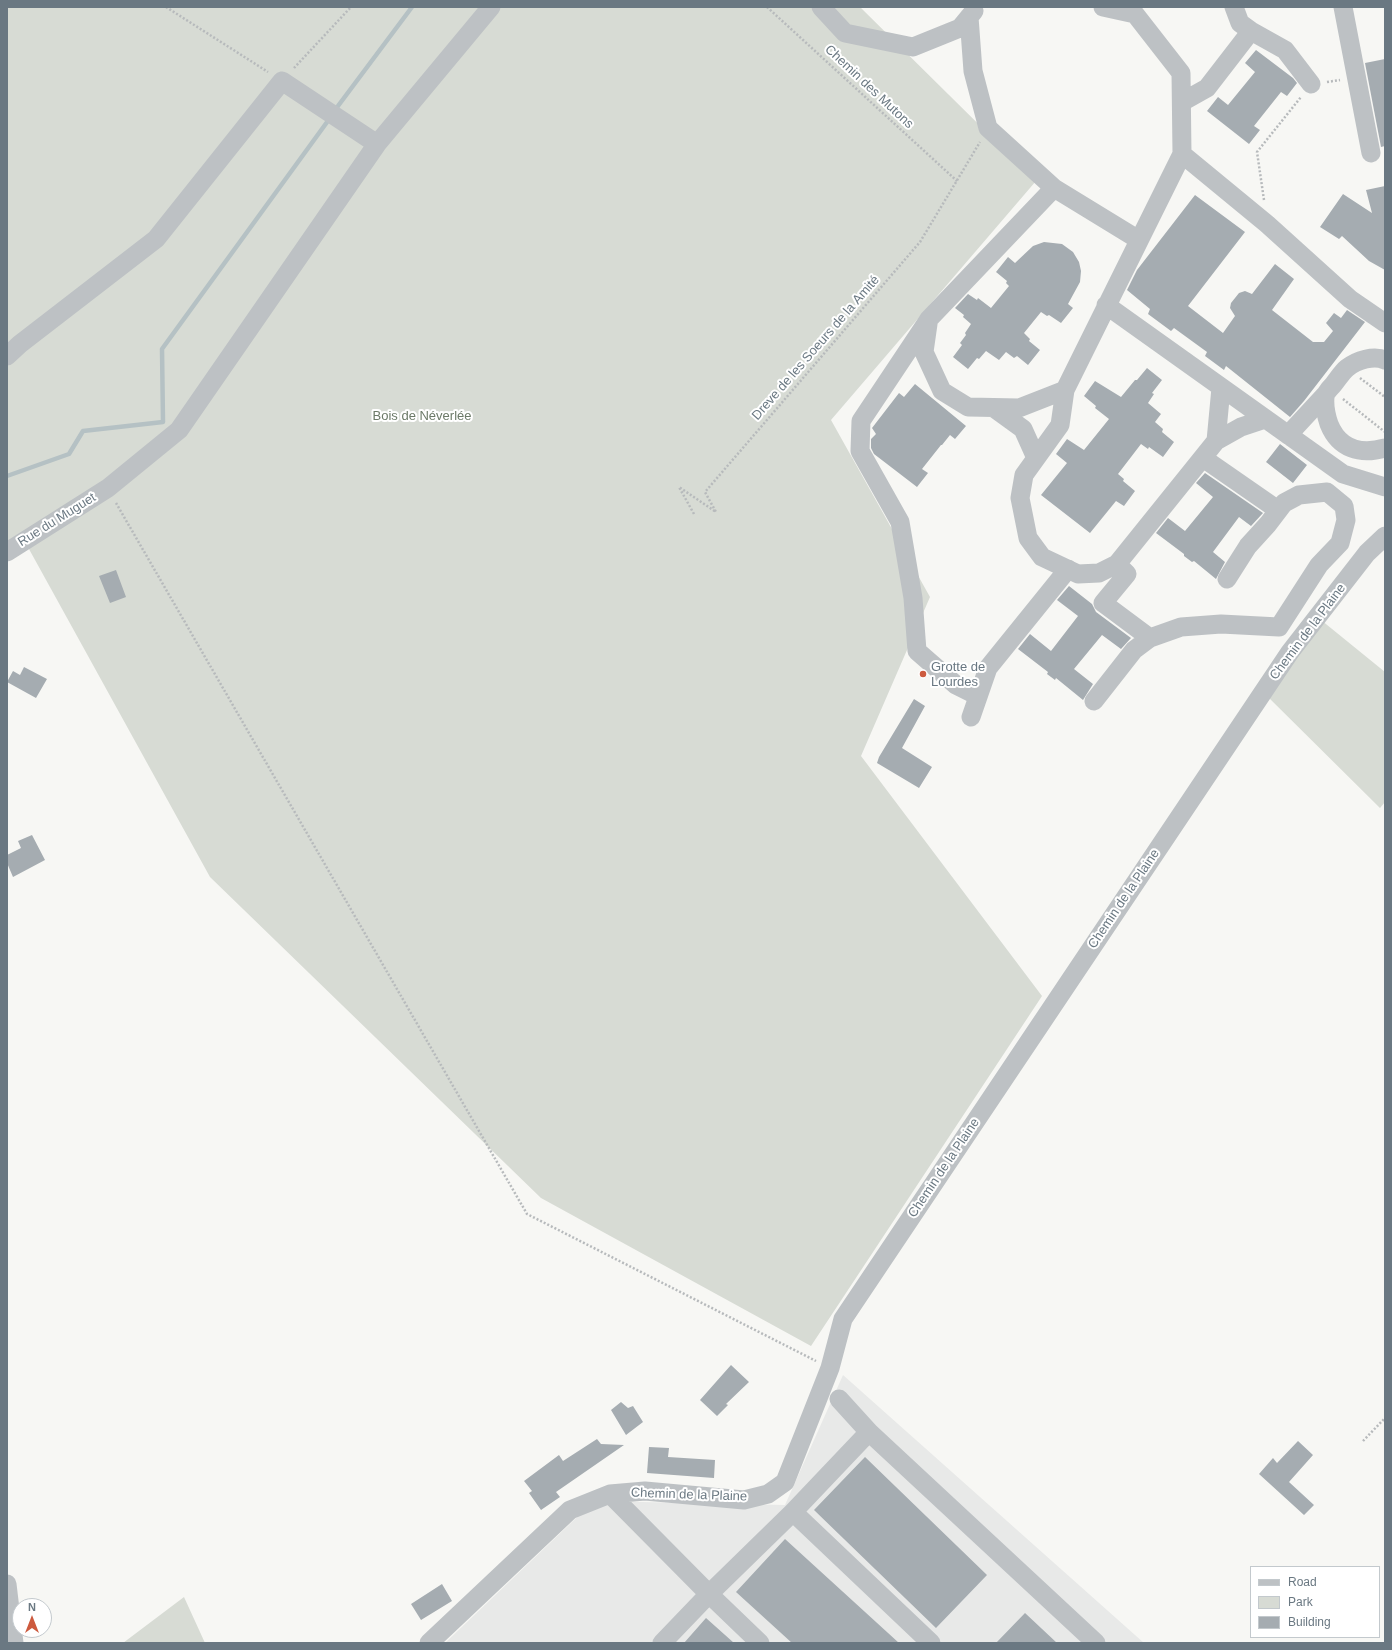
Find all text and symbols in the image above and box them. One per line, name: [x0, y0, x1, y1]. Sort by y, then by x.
street label: Chemin des Mutons: [821, 42, 917, 132]
street label: Dreve de les Soeurs de la Amité: [749, 273, 883, 423]
park label: Bois de Néverlée: [373, 408, 471, 424]
street label: Rue du Muguet: [15, 490, 99, 550]
street label: Chemin de la Plaine: [1267, 581, 1349, 683]
place label: Grotte de Lourdes: [931, 659, 985, 690]
marker: Grotte de Lourdes: [918, 669, 928, 679]
street label: Chemin de la Plaine: [1085, 846, 1163, 952]
street label: Chemin de la Plaine: [905, 1115, 983, 1221]
street label: Chemin de la Plaine: [631, 1485, 747, 1505]
legend: [1250, 1566, 1380, 1638]
text: Road: [1288, 1575, 1317, 1589]
text: Park: [1288, 1595, 1313, 1609]
north arrow: [12, 1598, 52, 1638]
text: N: [28, 1601, 36, 1613]
text: Building: [1288, 1615, 1331, 1629]

